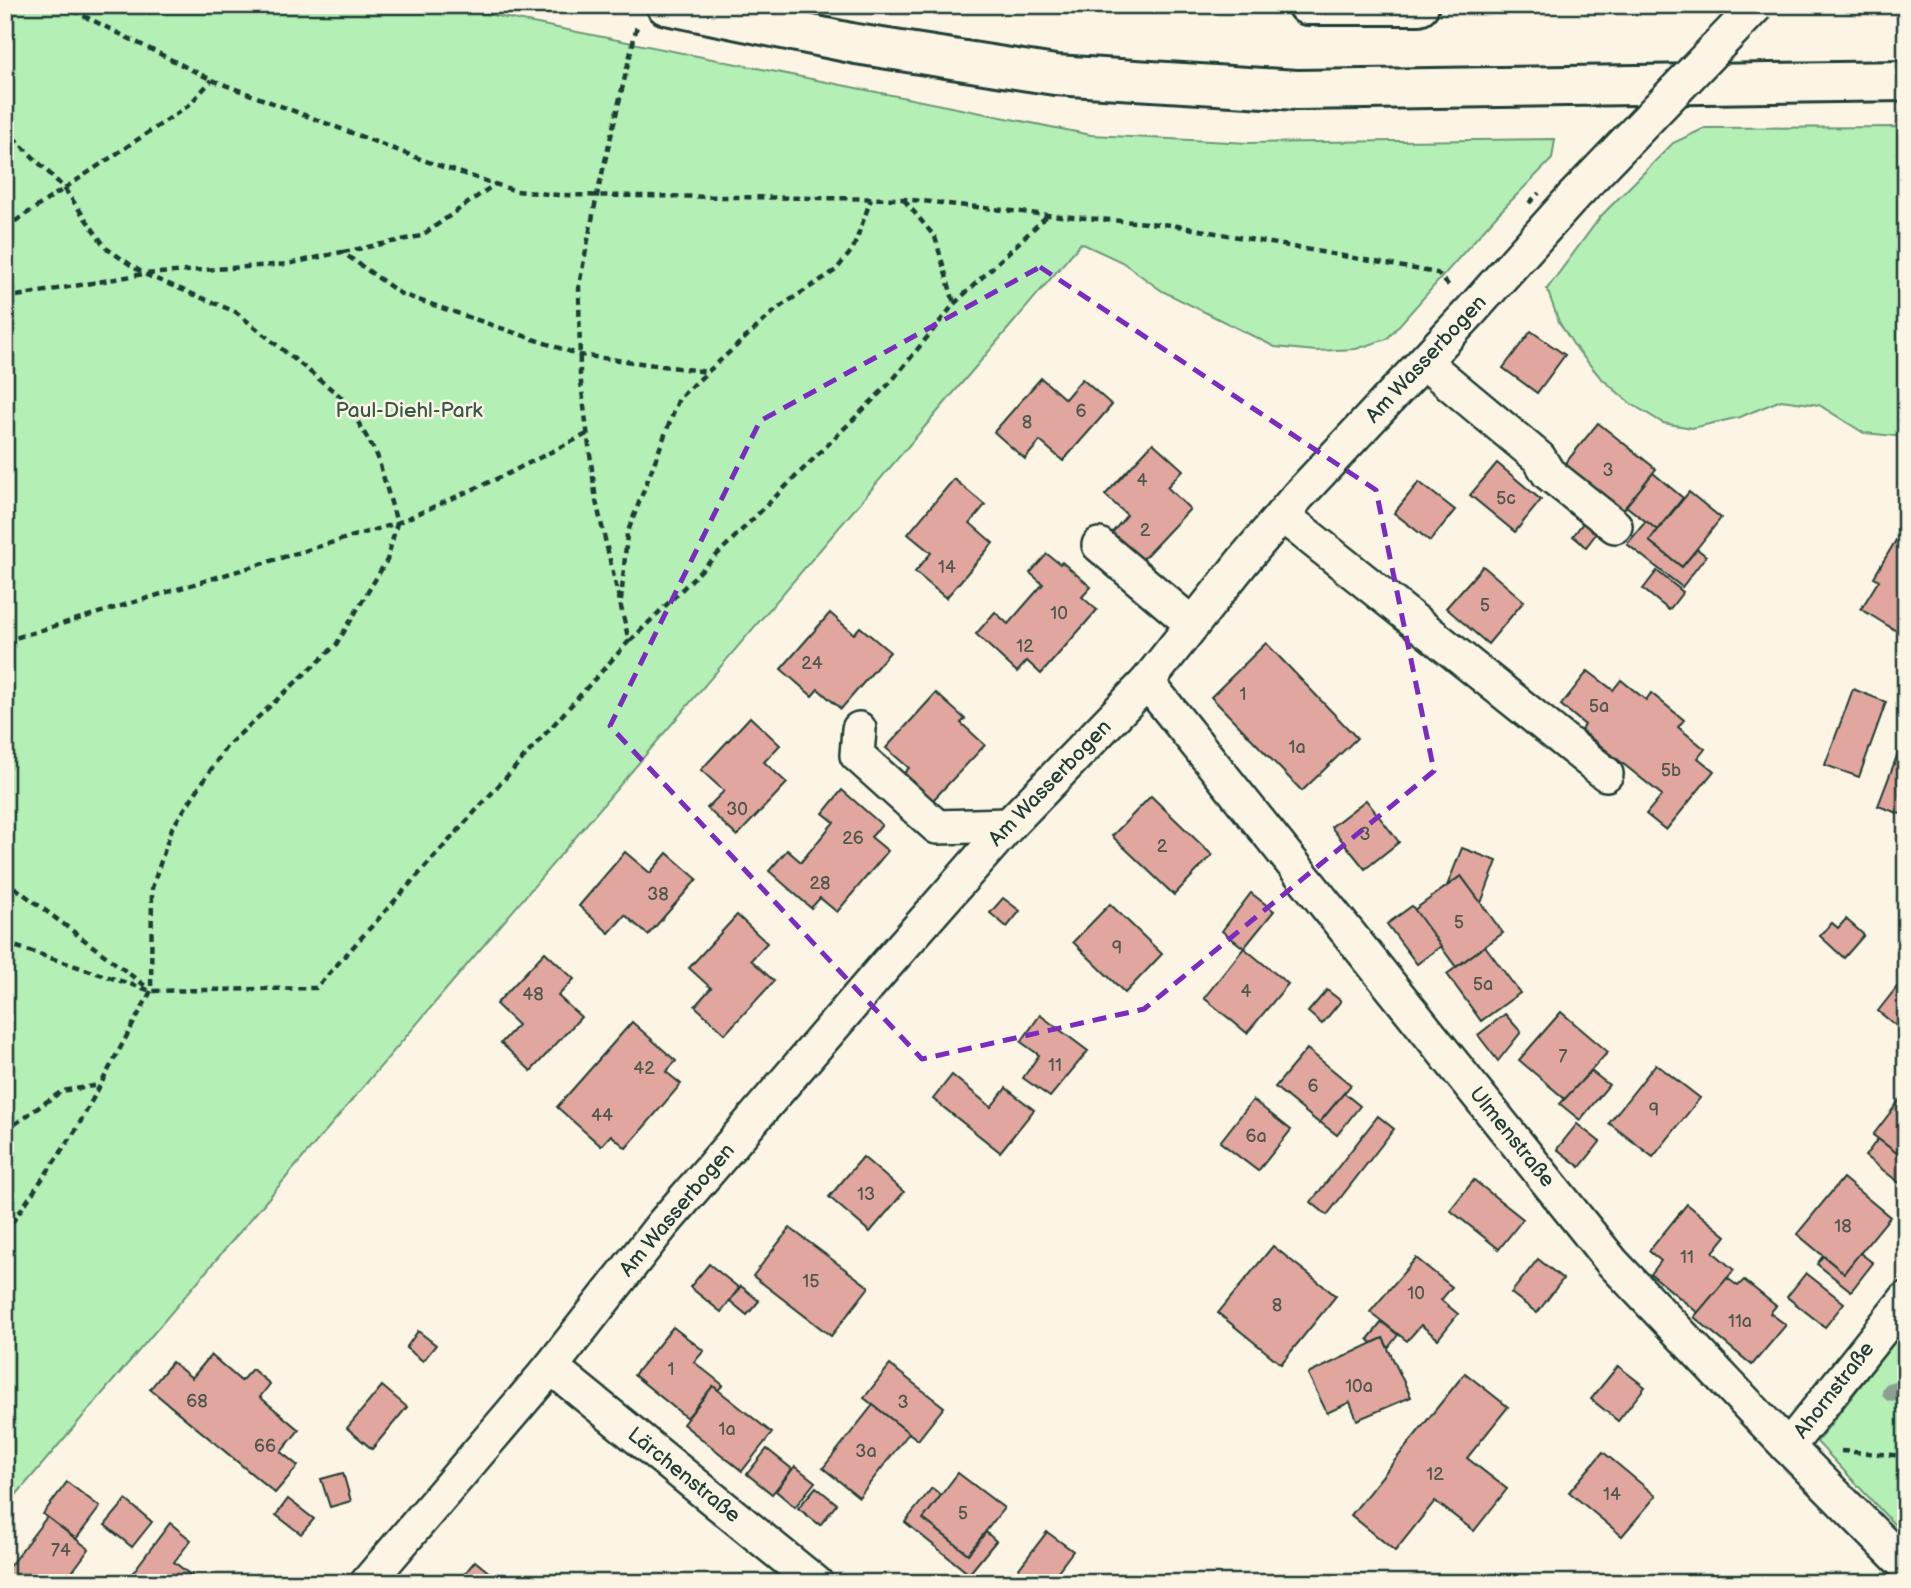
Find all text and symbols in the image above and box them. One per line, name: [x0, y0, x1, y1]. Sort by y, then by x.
street label: Am Wasserbogen: [1360, 290, 1492, 428]
park label: Paul-Diehl-Park: [335, 398, 483, 423]
house number: 6: [1076, 401, 1087, 422]
house number: 8: [1022, 412, 1032, 433]
house number: 3: [1602, 460, 1614, 481]
house number: 4: [1137, 470, 1148, 491]
house number: 5c: [1496, 488, 1516, 509]
house number: 2: [1140, 520, 1151, 541]
house number: 14: [938, 557, 956, 578]
house number: 5: [1480, 595, 1490, 616]
house number: 10: [1050, 603, 1068, 624]
house number: 12: [1016, 636, 1034, 657]
house number: 24: [801, 653, 823, 674]
house number: 1: [1240, 684, 1246, 705]
house number: 5a: [1589, 696, 1609, 717]
street label: Am Wasserbogen: [983, 715, 1117, 851]
house number: 1a: [1288, 737, 1306, 758]
house number: 5b: [1661, 760, 1681, 781]
house number: 30: [726, 799, 748, 820]
house number: 3: [1359, 824, 1371, 845]
house number: 26: [842, 828, 864, 849]
house number: 2: [1157, 836, 1168, 857]
house number: 28: [809, 873, 831, 894]
house number: 38: [647, 884, 669, 905]
house number: 5: [1454, 912, 1464, 933]
house number: 9: [1112, 938, 1122, 959]
house number: 5a: [1473, 974, 1493, 995]
house number: 4: [1241, 981, 1252, 1002]
house number: 48: [522, 984, 544, 1005]
house number: 7: [1559, 1046, 1568, 1067]
house number: 11: [1048, 1055, 1062, 1076]
house number: 42: [633, 1058, 655, 1079]
house number: 6: [1308, 1076, 1319, 1097]
street label: Ulmenstraße: [1464, 1082, 1560, 1192]
house number: 9: [1649, 1100, 1659, 1121]
house number: 44: [591, 1105, 613, 1126]
house number: 6a: [1245, 1126, 1267, 1147]
street label: Am Wasserbogen: [614, 1138, 740, 1282]
house number: 13: [857, 1184, 875, 1205]
house number: 18: [1834, 1216, 1852, 1237]
house number: 11: [1680, 1247, 1694, 1268]
house number: 15: [802, 1271, 820, 1292]
house number: 10: [1407, 1283, 1425, 1304]
house number: 8: [1272, 1295, 1282, 1316]
house number: 11a: [1728, 1311, 1752, 1332]
street label: Ahornstraße: [1788, 1337, 1880, 1443]
house number: 1: [668, 1359, 674, 1380]
house number: 10a: [1345, 1376, 1373, 1397]
house number: 68: [186, 1391, 208, 1412]
house number: 3: [897, 1392, 909, 1413]
house number: 1a: [718, 1419, 736, 1440]
street label: Lärchenstraße: [623, 1422, 745, 1528]
house number: 66: [254, 1436, 276, 1457]
house number: 3a: [855, 1441, 877, 1462]
house number: 12: [1426, 1464, 1444, 1485]
house number: 14: [1603, 1484, 1621, 1505]
house number: 5: [958, 1503, 968, 1524]
house number: 74: [51, 1540, 71, 1561]

